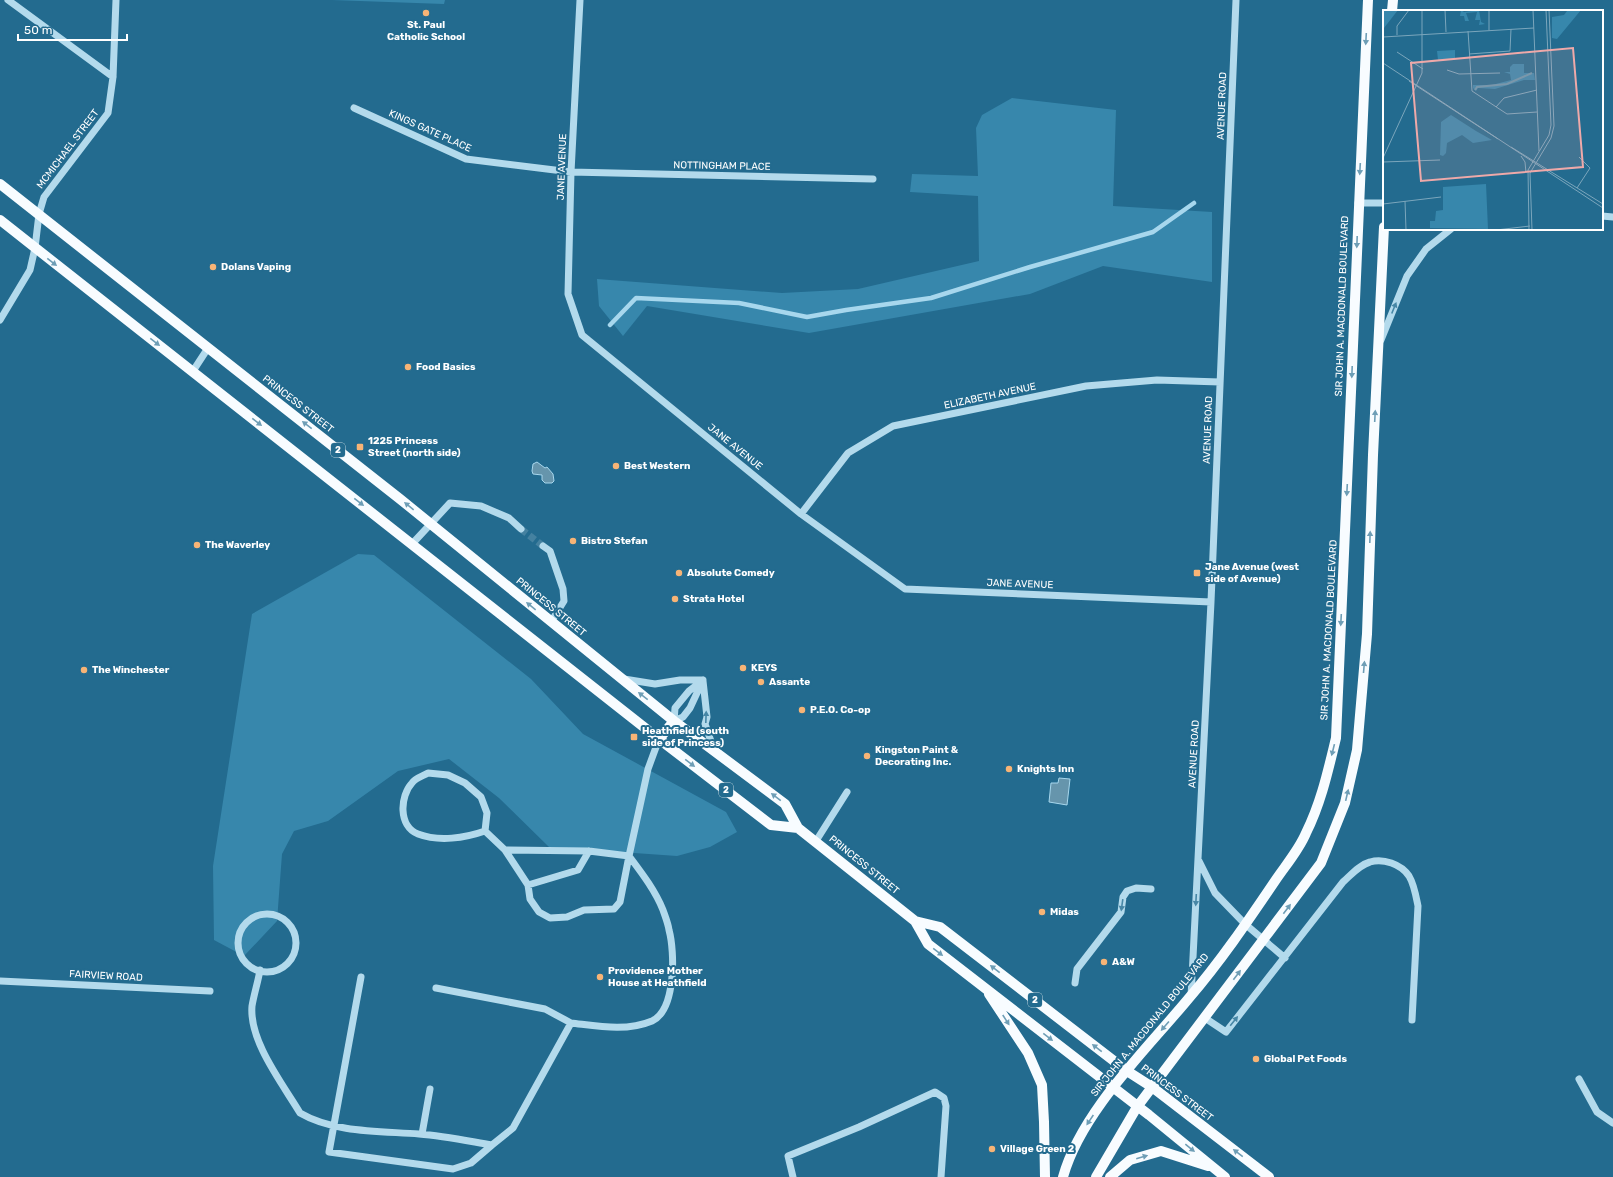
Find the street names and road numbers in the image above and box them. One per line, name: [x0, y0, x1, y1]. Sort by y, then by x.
street label: AVENUE ROAD: [1215, 72, 1229, 140]
street label: MCMICHAEL STREET: [34, 107, 102, 191]
street label: KINGS GATE PLACE: [387, 107, 473, 155]
street label: JANE AVENUE: [555, 133, 569, 201]
street label: NOTTINGHAM PLACE: [673, 159, 771, 173]
street label: SIR JOHN A. MACDONALD BOULEVARD: [1333, 215, 1351, 397]
street label: PRINCESS STREET: [260, 373, 336, 436]
street label: ELIZABETH AVENUE: [943, 380, 1037, 412]
street label: AVENUE ROAD: [1201, 396, 1215, 464]
street label: JANE AVENUE: [705, 421, 765, 473]
road number: 2: [331, 443, 345, 457]
street label: SIR JOHN A. MACDONALD BOULEVARD: [1318, 539, 1340, 721]
street label: PRINCESS STREET: [514, 575, 589, 639]
street label: JANE AVENUE: [986, 577, 1054, 591]
street label: AVENUE ROAD: [1186, 720, 1202, 788]
road number: 2: [719, 783, 733, 797]
street label: PRINCESS STREET: [827, 833, 902, 897]
street label: SIR JOHN A. MACDONALD BOULEVARD: [1088, 951, 1212, 1099]
street label: FAIRVIEW ROAD: [69, 968, 143, 984]
road number: 2: [1028, 993, 1042, 1007]
street label: PRINCESS STREET: [1139, 1062, 1215, 1124]

